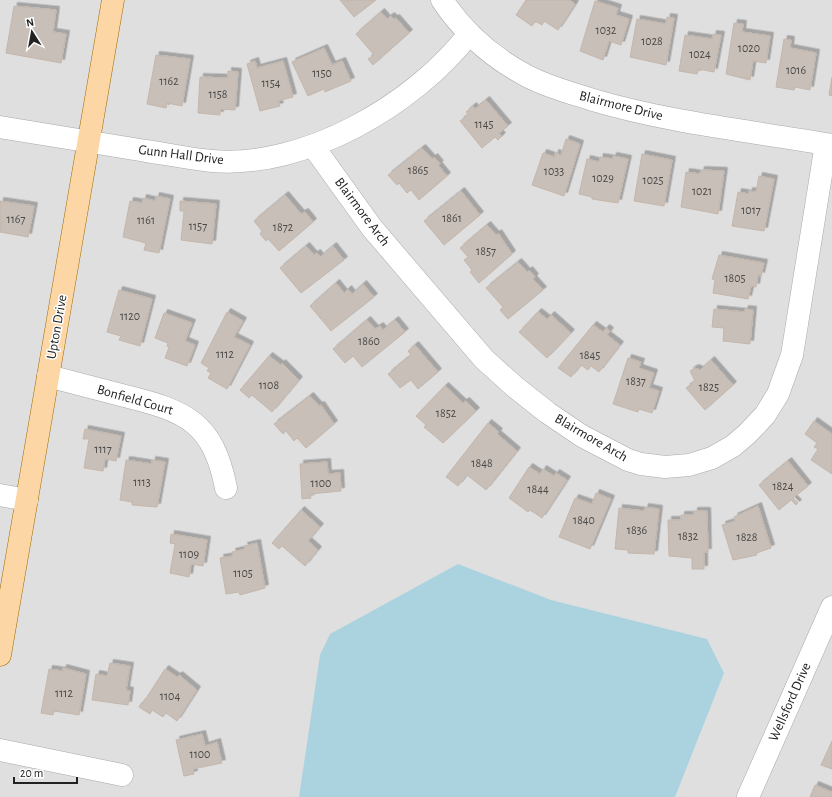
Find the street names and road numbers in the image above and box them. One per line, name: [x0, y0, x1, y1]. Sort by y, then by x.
street label: Blairmore Drive: [578, 89, 664, 123]
street label: Gunn Hall Drive: [138, 143, 224, 167]
street label: Blairmore Arch: [332, 175, 392, 249]
street label: Upton Drive: [44, 294, 70, 360]
street label: Bonfield Court: [95, 382, 175, 418]
street label: Blairmore Arch: [552, 412, 630, 464]
street label: Wellsford Drive: [766, 661, 814, 743]

